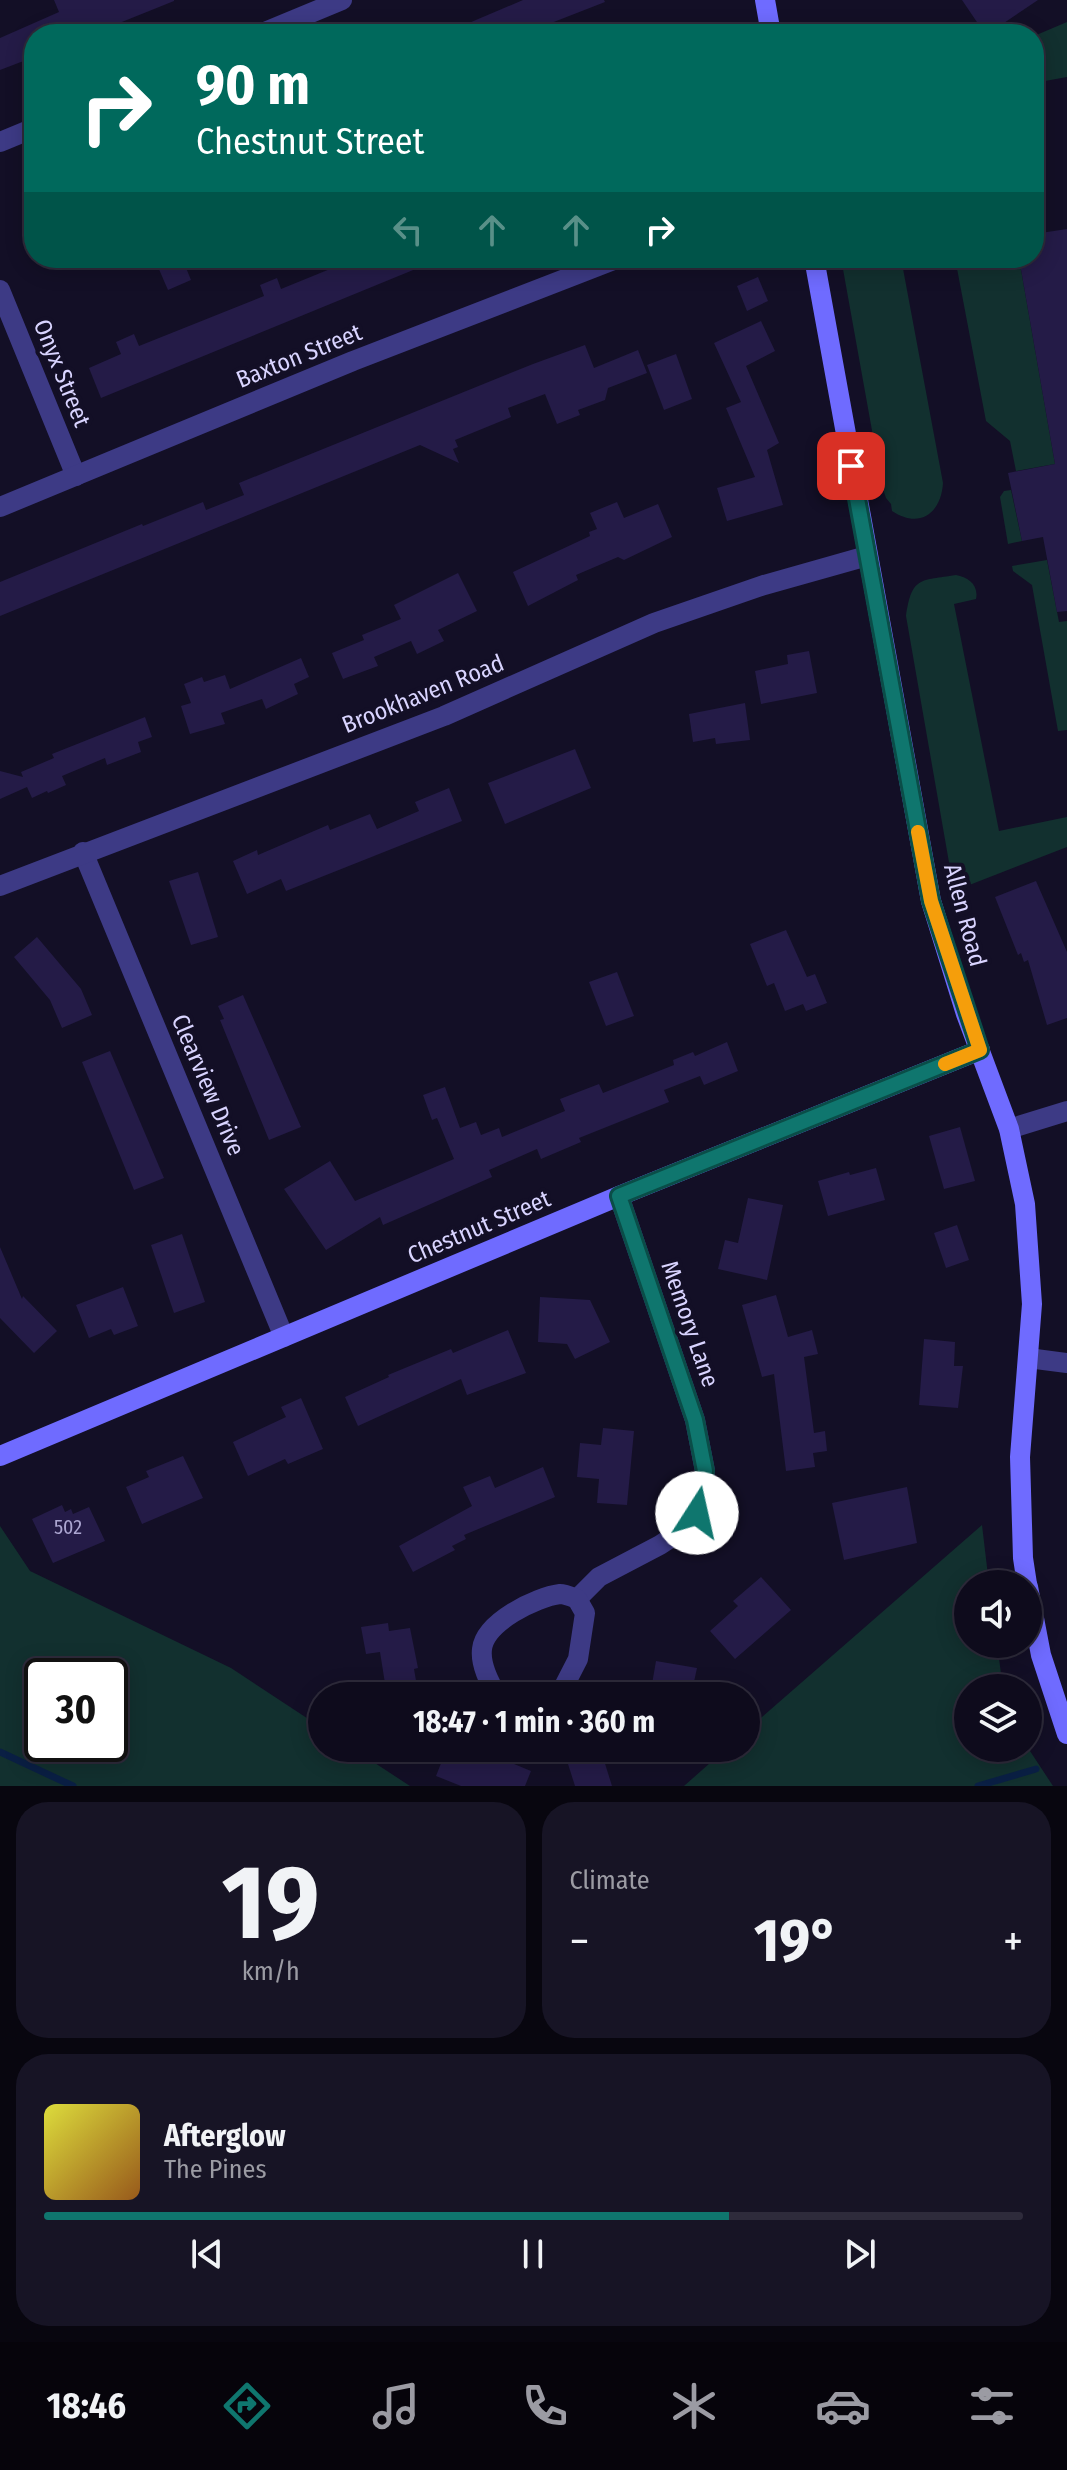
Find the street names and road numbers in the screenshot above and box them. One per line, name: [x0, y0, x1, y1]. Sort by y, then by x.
street label: Onyx Street: [28, 315, 96, 431]
street label: Baxton Street: [232, 318, 366, 394]
street label: Brookhaven Road: [338, 649, 508, 739]
street label: Allen Road: [938, 861, 992, 969]
street label: Clearview Drive: [166, 1010, 250, 1160]
street label: Chestnut Street: [403, 1184, 555, 1270]
street label: Memory Lane: [655, 1257, 725, 1391]

